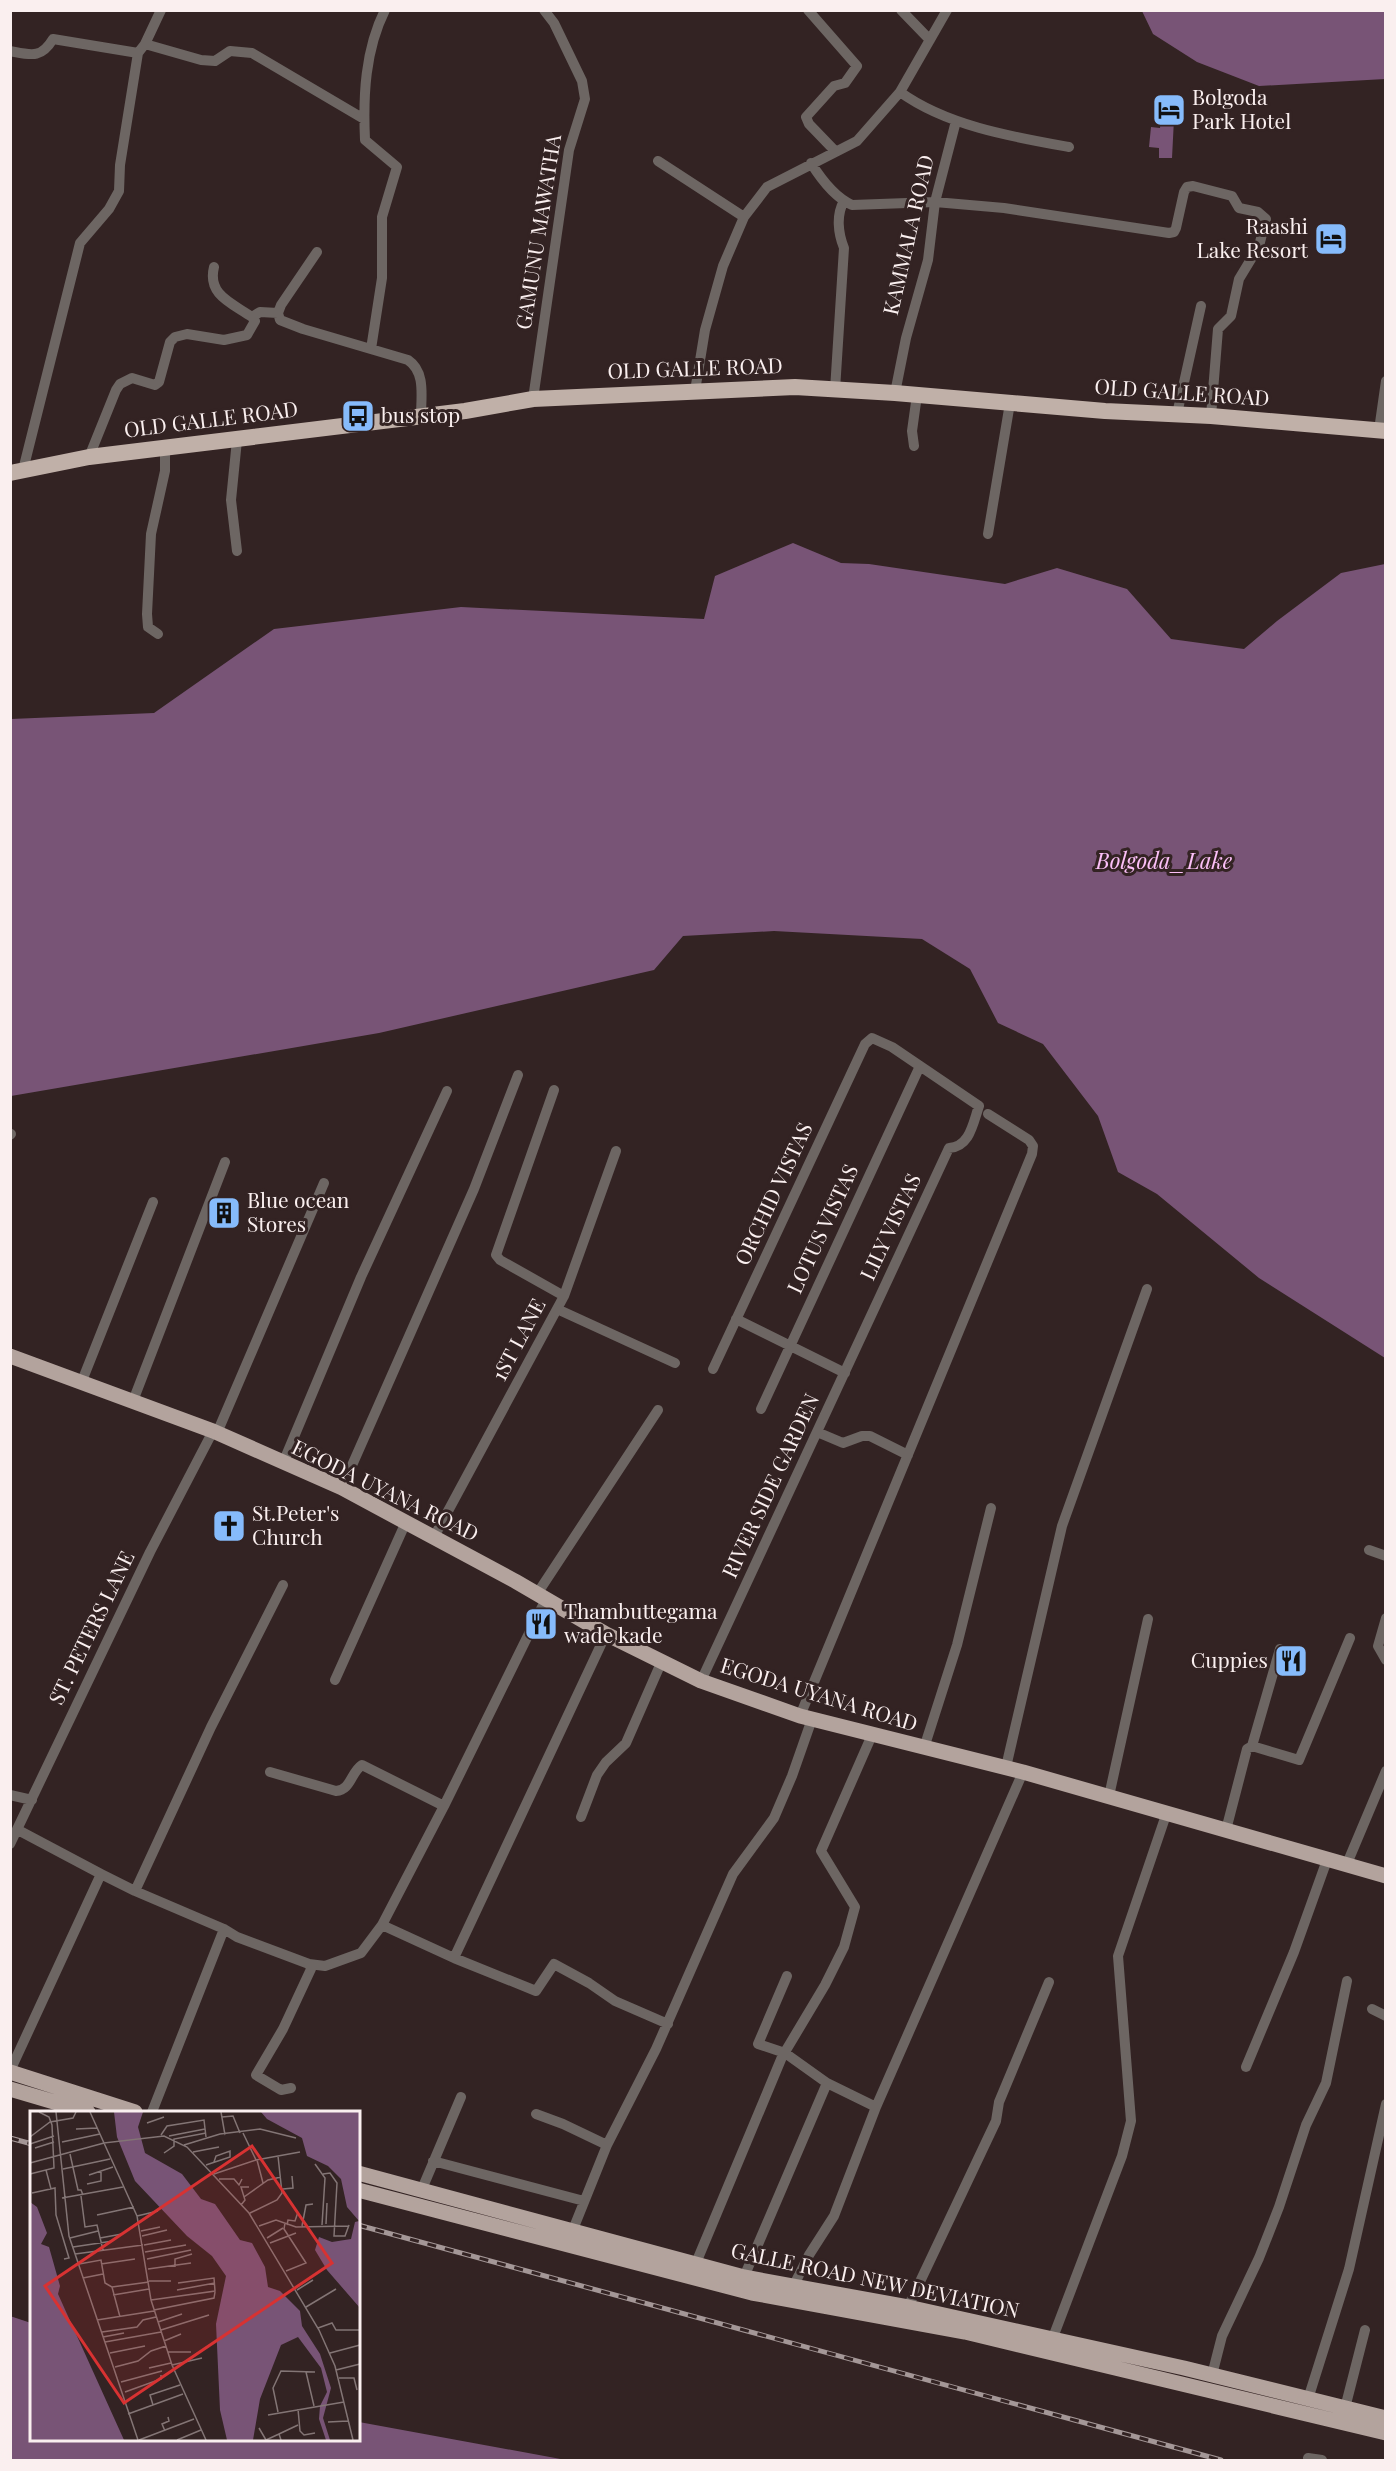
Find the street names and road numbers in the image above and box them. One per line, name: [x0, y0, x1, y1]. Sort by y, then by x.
street label: GAMUNU MAWATHA: [508, 131, 566, 331]
street label: KAMMALA ROAD: [875, 152, 939, 317]
street label: OLD GALLE ROAD: [607, 350, 783, 384]
street label: OLD GALLE ROAD: [1094, 371, 1271, 411]
street label: OLD GALLE ROAD: [122, 393, 299, 443]
street label: ORCHID VISTAS: [727, 1117, 818, 1269]
street label: LOTUS VISTAS: [779, 1159, 863, 1297]
street label: LILY VISTAS: [852, 1168, 926, 1284]
street label: 1ST LANE: [484, 1293, 551, 1385]
street label: RIVER SIDE GARDEN: [714, 1388, 824, 1582]
street label: EGODA UYANA ROAD: [288, 1432, 484, 1547]
street label: ST. PETERS LANE: [41, 1546, 140, 1709]
street label: EGODA UYANA ROAD: [718, 1650, 922, 1736]
street label: GALLE ROAD NEW DEVIATION: [729, 2235, 1022, 2323]

